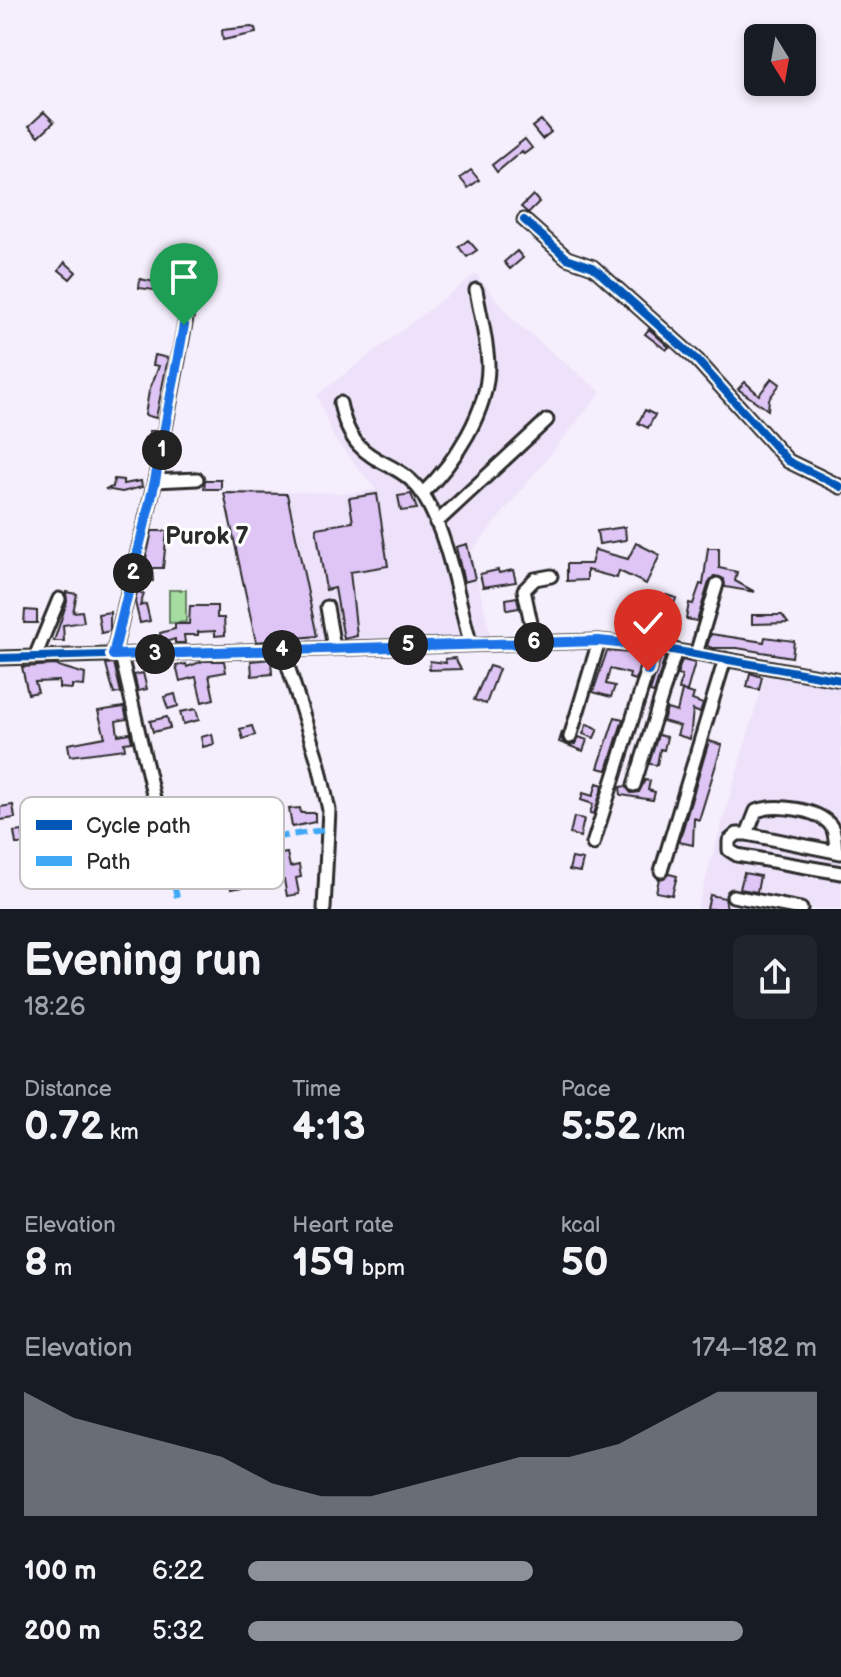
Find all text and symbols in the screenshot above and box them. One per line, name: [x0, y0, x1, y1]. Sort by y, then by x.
north arrow: [744, 24, 816, 96]
map controls: [744, 24, 816, 96]
pin: [150, 243, 218, 325]
icon: arrive: [162, 255, 206, 299]
pin: 1: [142, 430, 182, 470]
text: 1: [157, 436, 167, 463]
district label: Purok 7: [165, 522, 249, 551]
pin: 2: [113, 553, 153, 593]
text: 2: [126, 559, 140, 586]
pin: [614, 589, 682, 671]
icon: check: [626, 601, 670, 645]
pin: 6: [514, 622, 554, 662]
pin: 5: [388, 625, 428, 665]
text: 6: [527, 628, 541, 655]
pin: 4: [262, 630, 302, 670]
text: 5: [402, 631, 414, 658]
pin: 3: [135, 634, 175, 674]
text: 4: [276, 636, 288, 663]
text: 3: [149, 640, 161, 667]
legend: [20, 797, 284, 889]
text: Cycle path: [86, 813, 191, 840]
text: Path: [86, 849, 130, 876]
text: Evening run: [24, 935, 261, 988]
button: share: [733, 935, 817, 1019]
text: 18:26: [24, 992, 86, 1023]
text: Distance: [24, 1076, 112, 1103]
text: Time: [292, 1076, 341, 1103]
text: Pace: [561, 1076, 611, 1103]
text: 0.72: [24, 1103, 104, 1151]
text: 4:13: [292, 1103, 366, 1151]
text: 5:52: [561, 1103, 640, 1151]
text: km: [104, 1119, 139, 1146]
text: /km: [640, 1119, 685, 1146]
text: Elevation: [24, 1212, 116, 1239]
text: Heart rate: [292, 1212, 394, 1239]
text: kcal: [561, 1212, 600, 1239]
text: 8: [24, 1239, 48, 1287]
text: 159: [292, 1239, 356, 1287]
text: 50: [561, 1239, 609, 1287]
text: m: [48, 1255, 72, 1282]
text: bpm: [356, 1255, 405, 1282]
text: Elevation: [24, 1333, 132, 1364]
text: 174–182 m: [692, 1333, 817, 1364]
text: 100 m: [24, 1556, 97, 1587]
text: 6:22: [152, 1556, 204, 1587]
text: 200 m: [24, 1616, 101, 1647]
text: 5:32: [152, 1616, 203, 1647]

